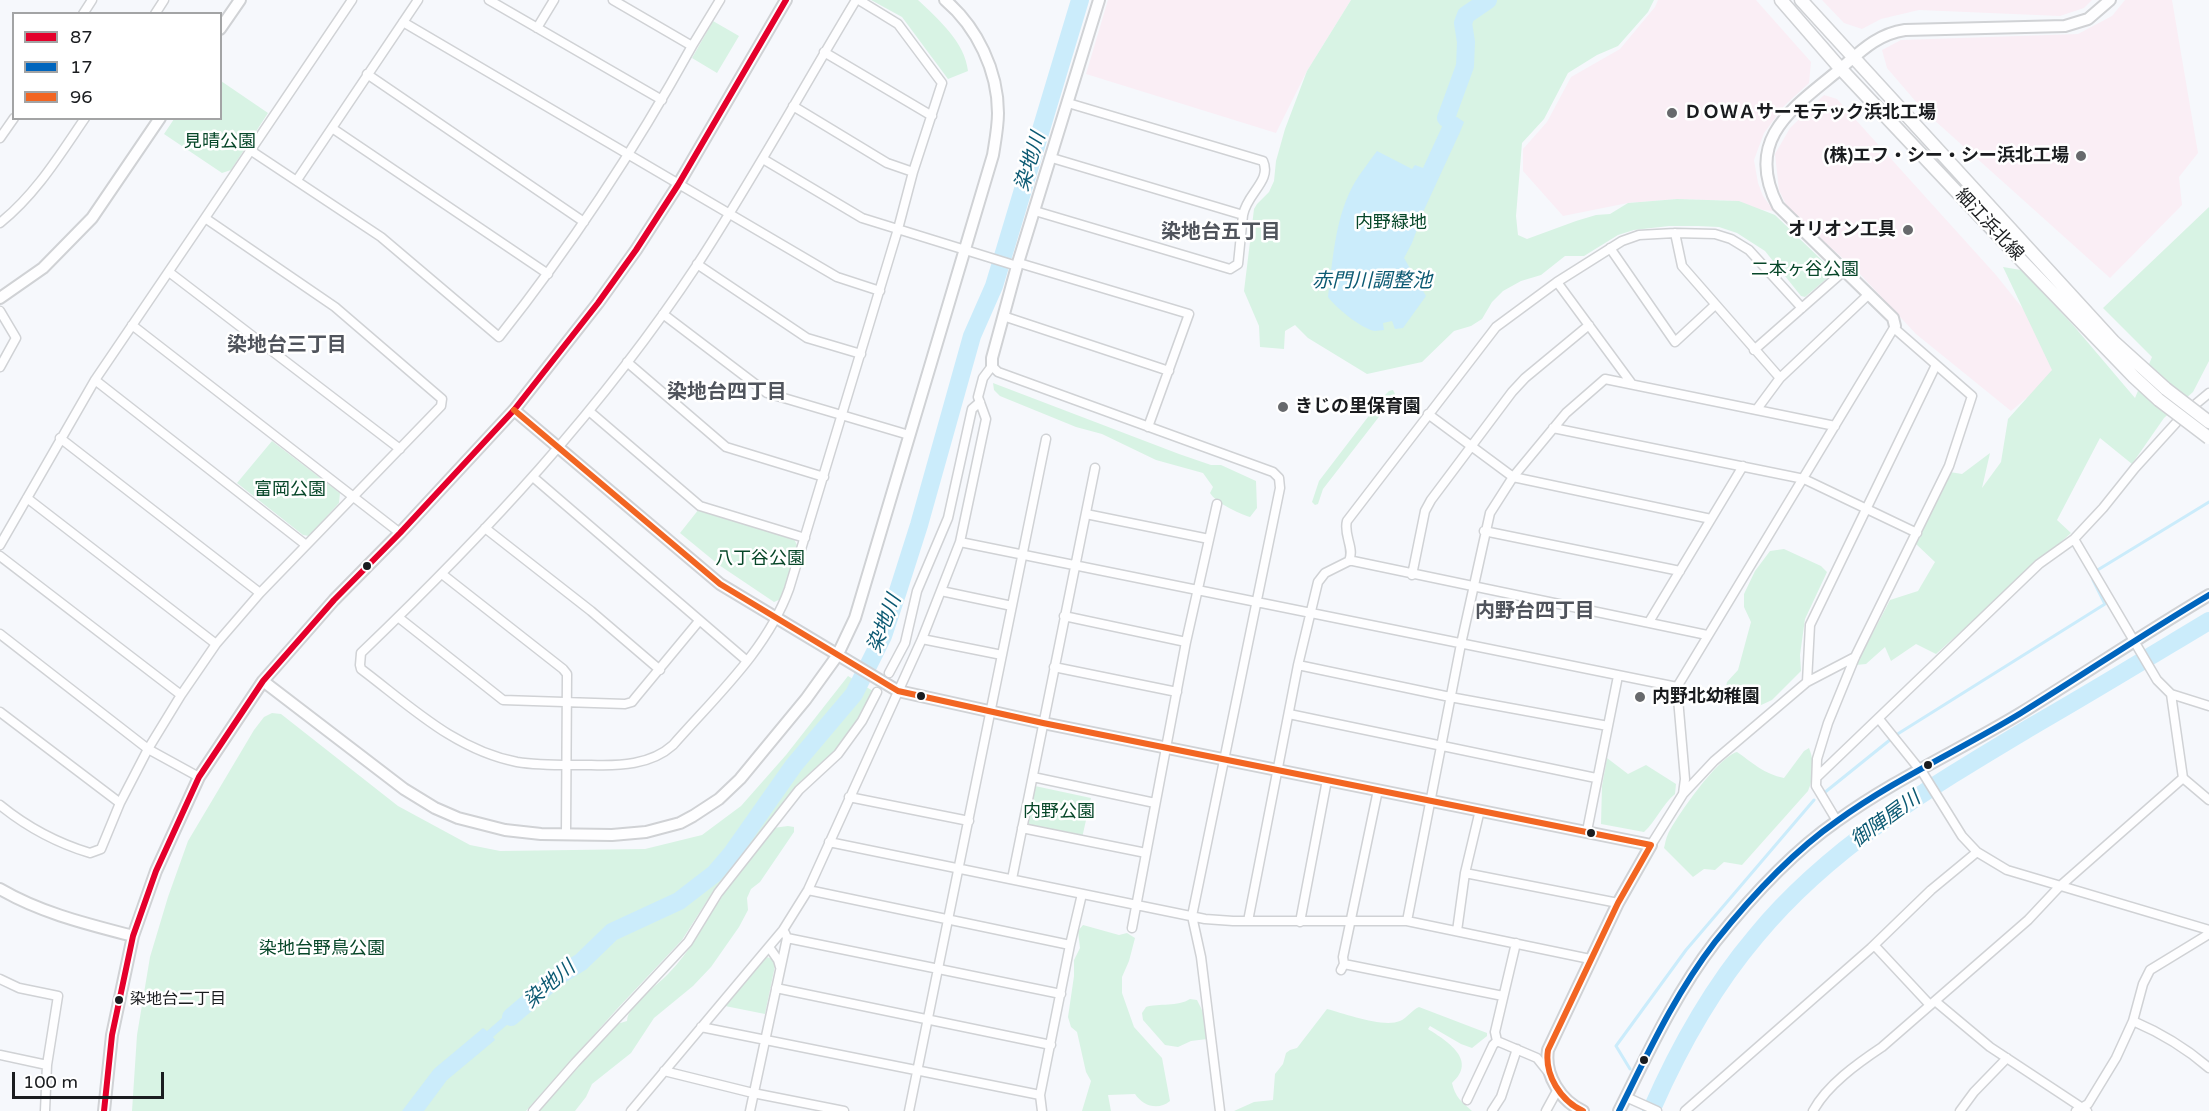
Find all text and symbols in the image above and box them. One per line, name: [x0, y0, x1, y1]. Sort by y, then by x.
legend: [12, 12, 222, 120]
text: 87: [70, 26, 93, 48]
text: 17: [70, 56, 93, 78]
text: 96: [70, 86, 93, 108]
place label: ＤＯＷＡサーモテック浜北工場: [1684, 102, 1936, 124]
marker: ＤＯＷＡサーモテック浜北工場: [1665, 106, 1679, 120]
water label: 染地川: [1011, 130, 1051, 194]
park label: 見晴公園: [184, 131, 256, 153]
place label: (株)エフ・シー・シー浜北工場: [1824, 145, 2069, 167]
marker: (株)エフ・シー・シー浜北工場: [2074, 149, 2088, 163]
street label: 細江浜北線: [1950, 185, 2028, 265]
park label: 内野緑地: [1355, 212, 1427, 234]
place label: オリオン工具: [1788, 219, 1896, 241]
district label: 染地台五丁目: [1161, 221, 1281, 245]
marker: オリオン工具: [1901, 223, 1915, 237]
park label: 二本ヶ谷公園: [1751, 259, 1859, 281]
water label: 赤門川調整池: [1312, 270, 1432, 294]
district label: 染地台三丁目: [227, 334, 347, 358]
district label: 染地台四丁目: [667, 381, 787, 405]
place label: きじの里保育園: [1295, 396, 1421, 418]
marker: きじの里保育園: [1276, 400, 1290, 414]
park label: 富岡公園: [254, 479, 326, 501]
park label: 八丁谷公園: [715, 548, 805, 570]
unlabelled marker: [361, 560, 373, 572]
water label: 染地川: [863, 592, 907, 656]
district label: 内野台四丁目: [1475, 600, 1595, 624]
place label: 内野北幼稚園: [1652, 686, 1760, 708]
unlabelled marker: [915, 690, 927, 702]
marker: 内野北幼稚園: [1633, 690, 1647, 704]
unlabelled marker: [1922, 759, 1934, 771]
water label: 御陣屋川: [1847, 787, 1925, 853]
park label: 内野公園: [1023, 801, 1095, 823]
unlabelled marker: [1585, 827, 1597, 839]
park label: 染地台野鳥公園: [259, 938, 385, 960]
water label: 染地川: [519, 956, 581, 1014]
place label: 染地台二丁目: [130, 990, 226, 1010]
marker: 染地台二丁目: [113, 994, 125, 1006]
unlabelled marker: [1638, 1054, 1650, 1066]
scale bar: [15, 1060, 166, 1098]
text: 100 m: [23, 1071, 78, 1093]

